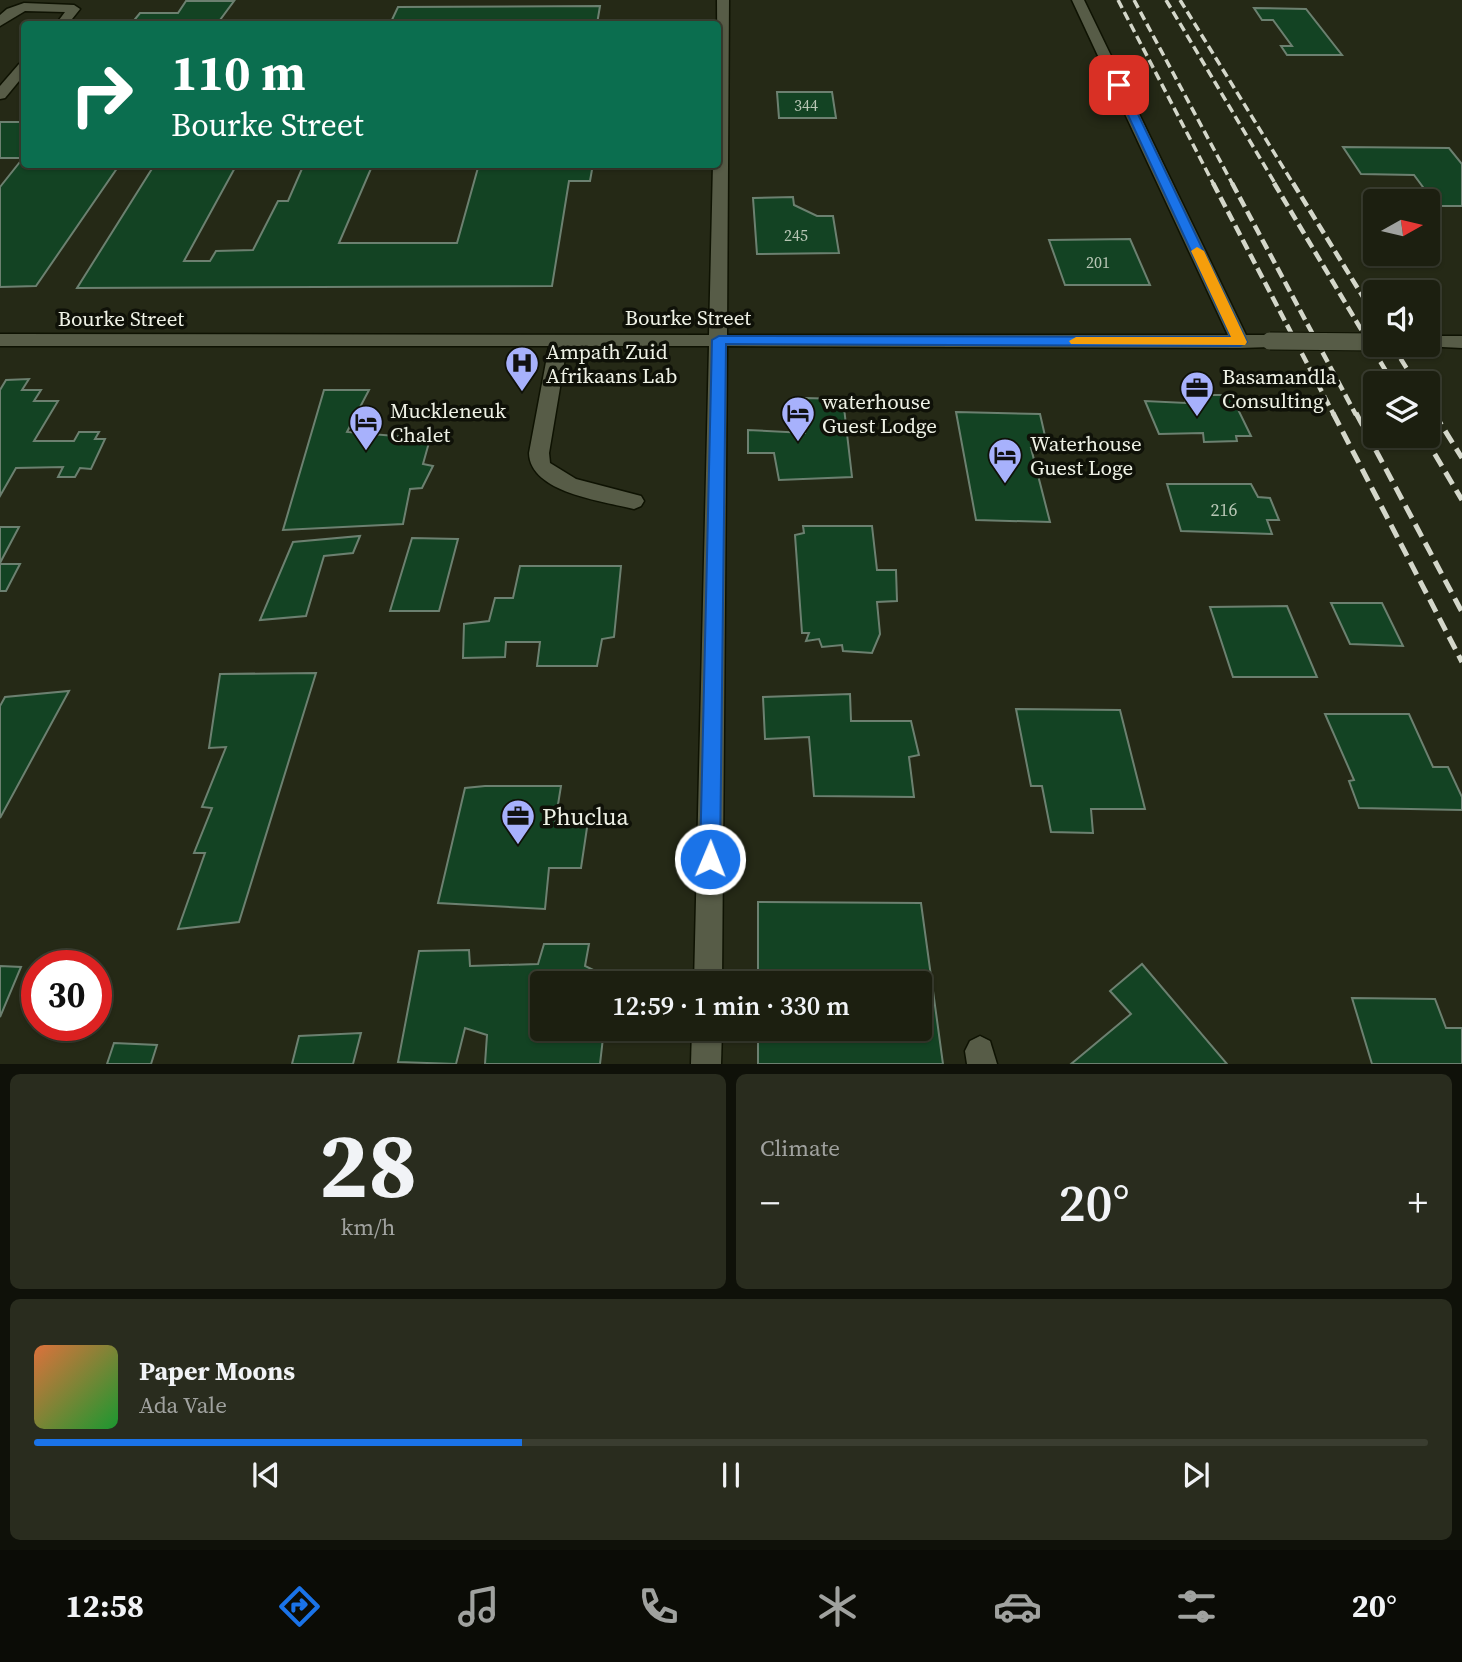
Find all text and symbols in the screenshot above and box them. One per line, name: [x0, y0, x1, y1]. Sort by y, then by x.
text: 110 m: [171, 39, 306, 106]
icon: right: [56, 49, 147, 140]
pin: [1089, 55, 1149, 115]
icon: arrive: [1100, 66, 1138, 104]
house number: 344: [794, 94, 818, 116]
text: Bourke Street: [171, 103, 364, 147]
north arrow: [1363, 189, 1440, 266]
map controls: [1363, 189, 1440, 448]
house number: 245: [784, 224, 808, 246]
house number: 201: [1086, 251, 1110, 273]
button: sound: [1363, 280, 1440, 357]
street label: Bourke Street: [625, 303, 751, 332]
street label: Bourke Street: [58, 304, 184, 333]
place label: Ampath Zuid Afrikaans Lab: [546, 337, 677, 390]
hospital icon: Ampath Zuid Afrikaans Lab: [503, 344, 541, 393]
place label: Basamandla Consulting: [1222, 362, 1337, 415]
office icon: Basamandla Consulting: [1178, 369, 1216, 418]
button: layers: [1363, 371, 1440, 448]
place label: waterhouse Guest Lodge: [822, 387, 937, 440]
hotel icon: waterhouse Guest Lodge: [779, 394, 817, 443]
place label: Muckleneuk Chalet: [390, 396, 507, 449]
hotel icon: Muckleneuk Chalet: [347, 403, 385, 452]
place label: Waterhouse Guest Loge: [1030, 429, 1142, 482]
hotel icon: Waterhouse Guest Loge: [986, 436, 1024, 485]
house number: 216: [1211, 497, 1238, 522]
office icon: Phuclua: [499, 797, 537, 846]
place label: Phuclua: [542, 800, 630, 833]
position arrow: [673, 822, 747, 896]
speed limit sign: 30: [21, 950, 112, 1041]
text: 12:59 · 1 min · 330 m: [612, 988, 850, 1024]
text: 28: [319, 1103, 417, 1227]
text: Climate: [760, 1132, 840, 1164]
text: 20°: [1058, 1167, 1130, 1238]
text: −: [760, 1177, 780, 1229]
text: +: [1408, 1177, 1428, 1229]
text: km/h: [341, 1211, 395, 1243]
text: Paper Moons: [139, 1353, 295, 1389]
text: Ada Vale: [139, 1389, 227, 1421]
icon: previous: [247, 1456, 285, 1494]
icon: pause: [712, 1456, 750, 1494]
icon: next: [1177, 1456, 1215, 1494]
icon: directions: [275, 1582, 324, 1631]
icon: music: [454, 1582, 503, 1631]
icon: phone: [634, 1582, 683, 1631]
icon: climate: [813, 1582, 862, 1631]
icon: car: [993, 1582, 1042, 1631]
icon: filters: [1172, 1582, 1221, 1631]
text: 12:58: [65, 1584, 144, 1628]
text: 20°: [1352, 1584, 1397, 1628]

